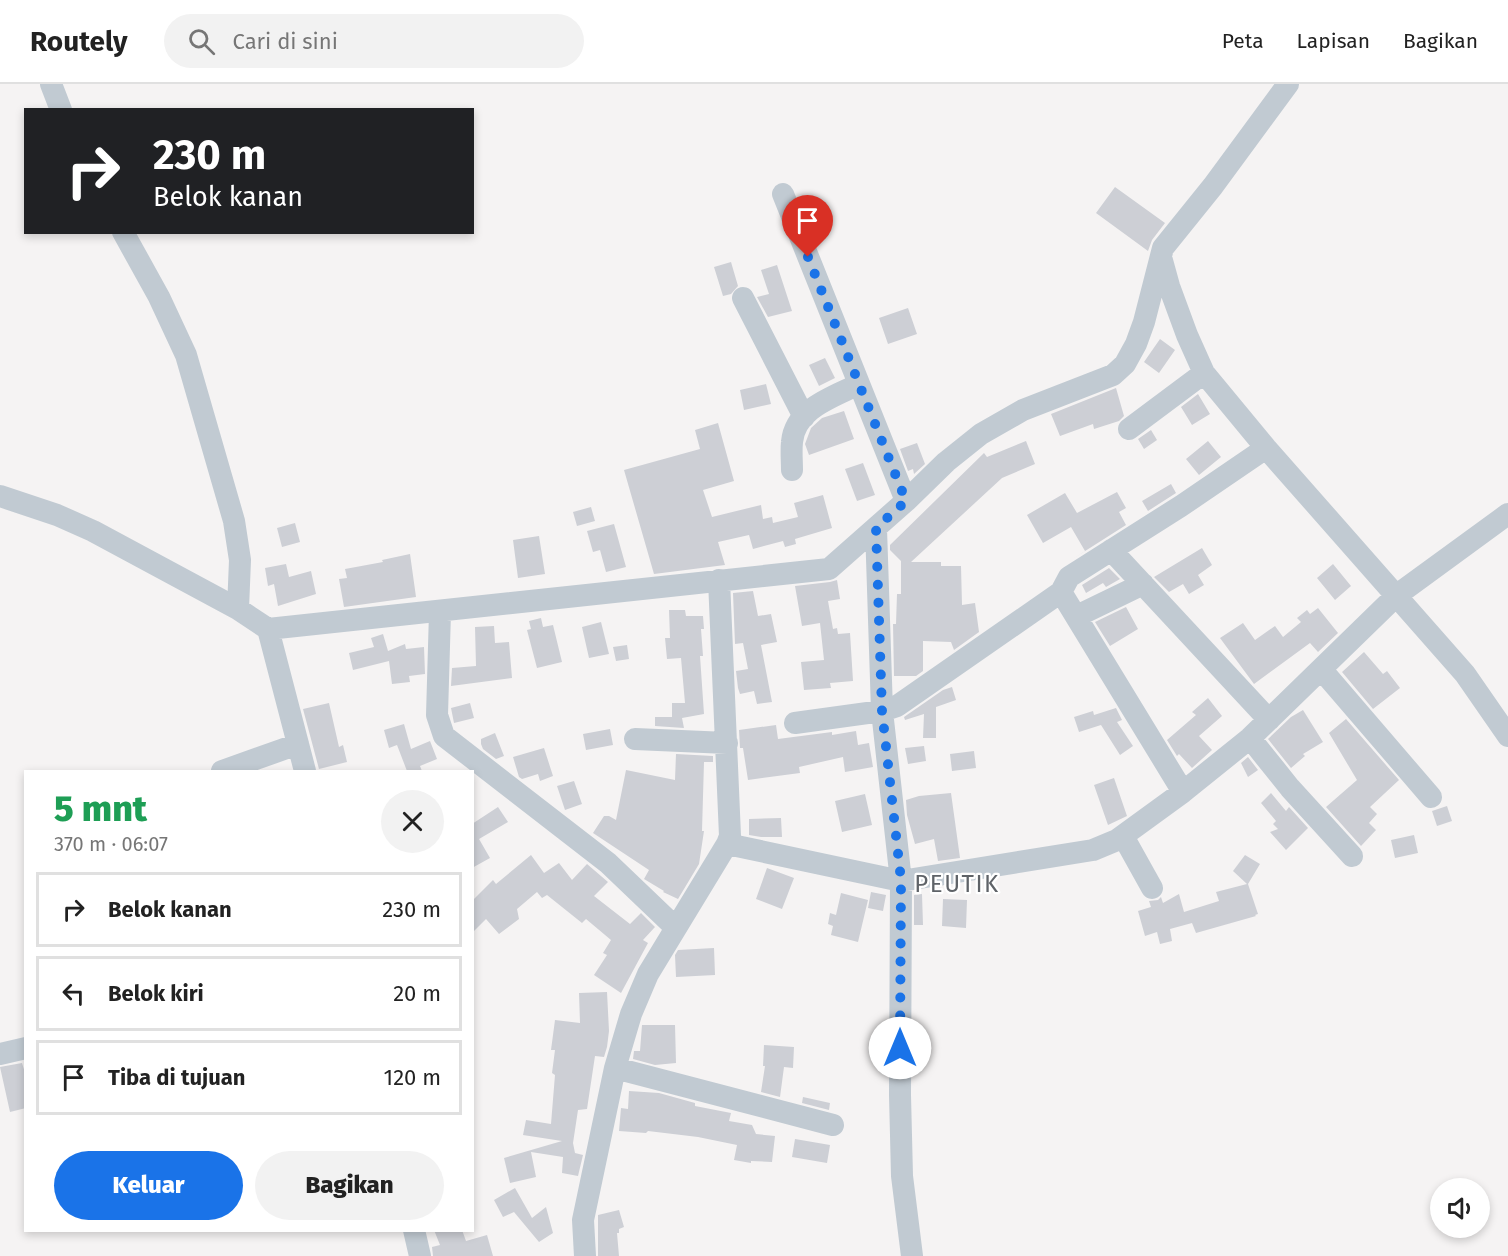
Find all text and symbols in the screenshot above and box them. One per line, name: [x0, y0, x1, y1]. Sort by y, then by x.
search box: [164, 14, 584, 68]
text: Routely: [30, 25, 128, 58]
icon: search: [185, 25, 218, 58]
text: Cari di sini: [233, 28, 338, 55]
text: Peta: [1222, 28, 1264, 54]
text: Lapisan: [1297, 28, 1370, 54]
text: Bagikan: [1403, 28, 1478, 54]
text: 230 m: [153, 130, 266, 180]
icon: right: [54, 132, 132, 210]
text: Belok kanan: [153, 181, 303, 213]
pin: [782, 195, 833, 257]
icon: arrive: [791, 204, 824, 237]
text: 5 mnt: [54, 787, 147, 831]
button: close: [381, 790, 444, 853]
text: 370 m · 06:07: [54, 832, 168, 856]
district label: PEUTIK: [914, 870, 1000, 898]
icon: right: [57, 893, 90, 926]
text: Belok kanan: [108, 896, 232, 923]
text: 230 m: [382, 896, 441, 923]
icon: left: [57, 977, 90, 1010]
text: Belok kiri: [108, 980, 204, 1007]
text: 20 m: [393, 980, 441, 1007]
position arrow: [868, 1016, 932, 1080]
icon: arrive: [57, 1061, 90, 1094]
text: Tiba di tujuan: [108, 1064, 245, 1091]
text: 120 m: [384, 1064, 441, 1091]
button: Keluar: [54, 1151, 243, 1220]
button: Bagikan: [255, 1151, 444, 1220]
map controls: [1430, 1178, 1490, 1238]
button: sound: [1430, 1178, 1490, 1238]

